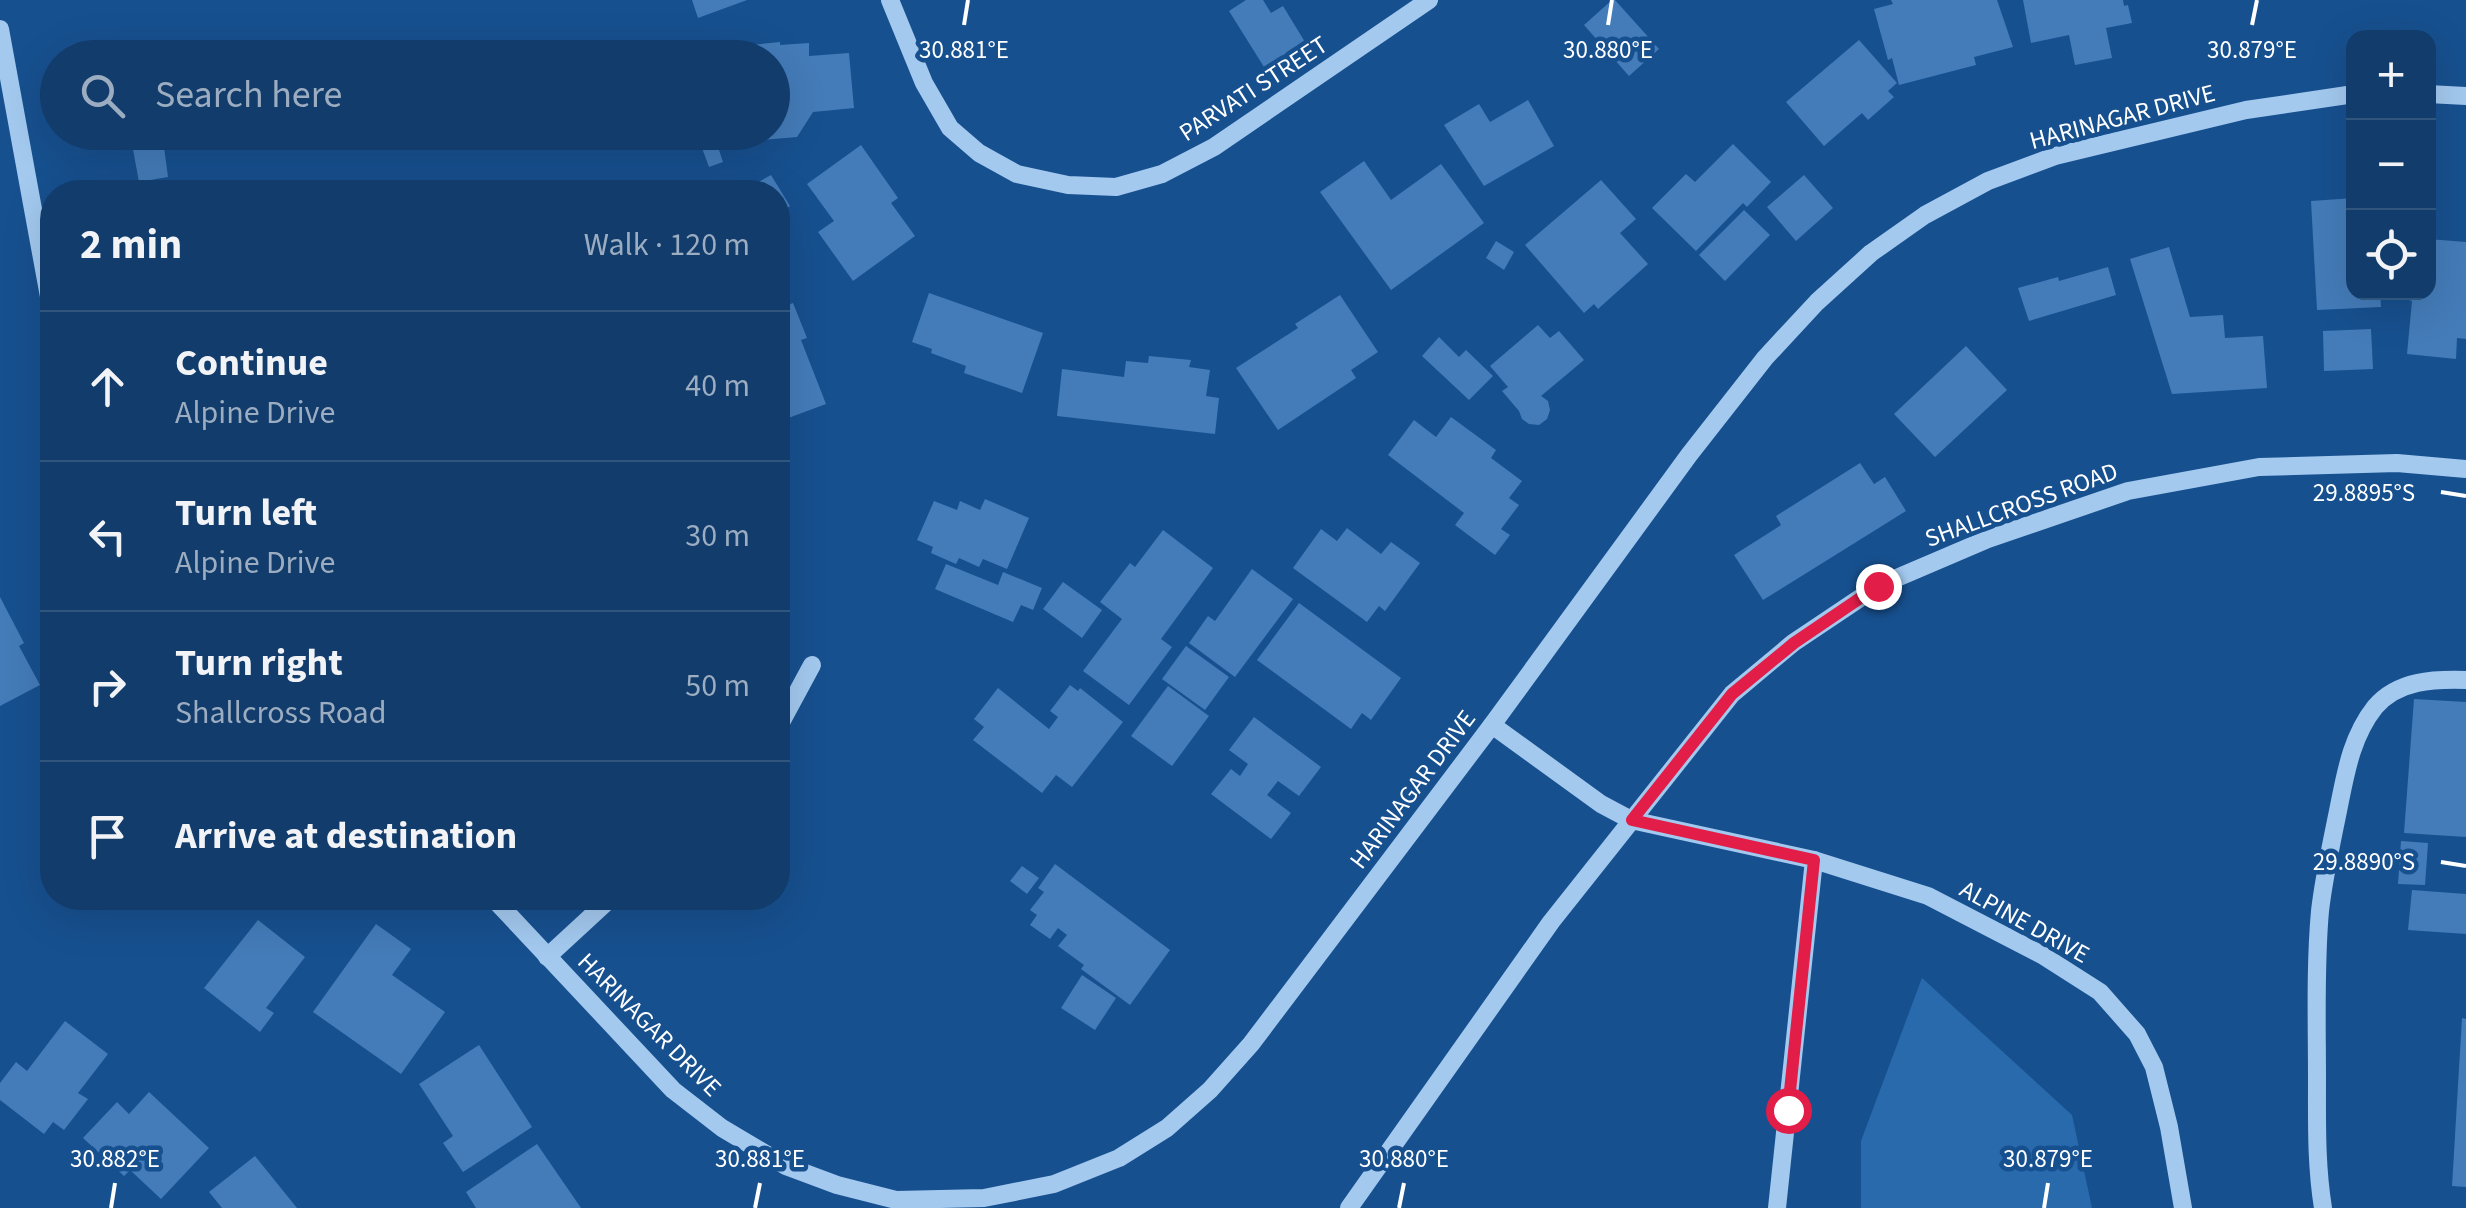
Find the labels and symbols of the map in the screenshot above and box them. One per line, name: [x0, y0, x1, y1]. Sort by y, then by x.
street label: PARVATI STREET: [1172, 27, 1335, 150]
text: 30.881°E: [919, 32, 1009, 68]
text: 30.880°E: [1563, 32, 1653, 68]
text: 30.879°E: [2207, 32, 2297, 68]
street label: HARINAGAR DRIVE: [2026, 75, 2219, 159]
street label: SHALLCROSS ROAD: [1920, 453, 2123, 557]
text: 29.8895°S: [2313, 475, 2415, 511]
route end: [1856, 564, 1902, 610]
street label: HARINAGAR DRIVE: [1341, 703, 1485, 877]
text: 29.8890°S: [2313, 844, 2415, 880]
street label: ALPINE DRIVE: [1953, 871, 2096, 972]
street label: HARINAGAR DRIVE: [569, 945, 729, 1105]
route start: [1766, 1088, 1812, 1134]
text: 30.882°E: [70, 1141, 160, 1177]
text: 30.881°E: [715, 1141, 805, 1177]
text: 30.880°E: [1359, 1141, 1449, 1177]
text: 30.879°E: [2003, 1141, 2093, 1177]

